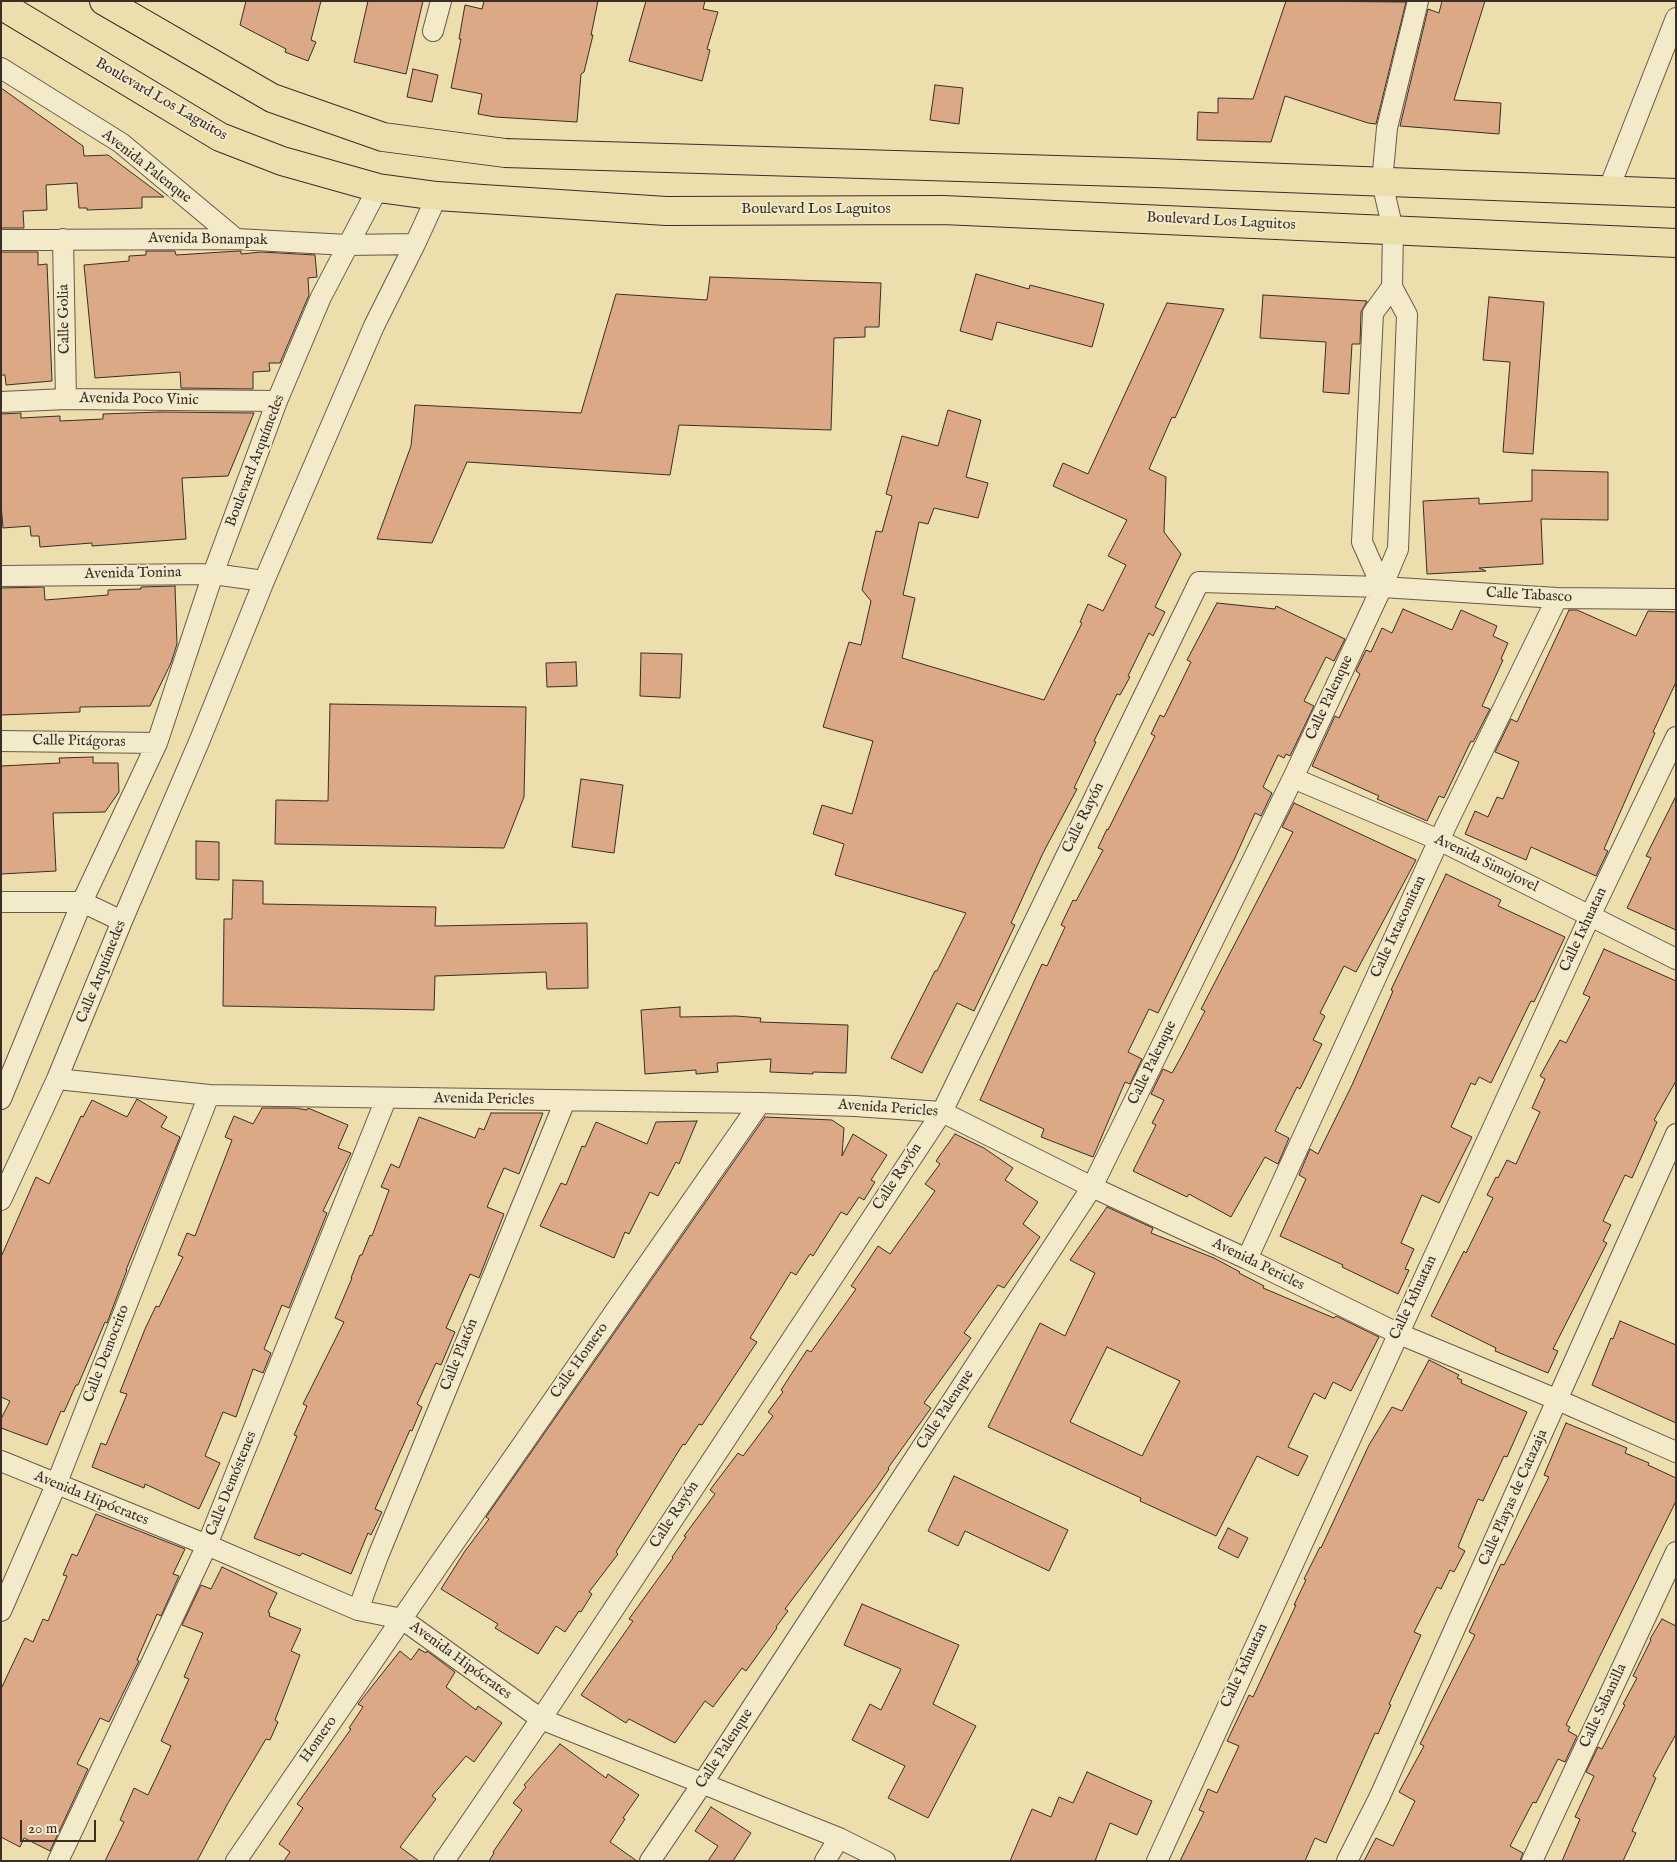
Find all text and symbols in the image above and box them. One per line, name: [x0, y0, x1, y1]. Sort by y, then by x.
street label: Boulevard Los Laguitos: [92, 55, 230, 145]
street label: Avenida Palenque: [98, 126, 194, 208]
street label: Boulevard Los Laguitos: [741, 201, 891, 219]
street label: Boulevard Los Laguitos: [1146, 209, 1296, 235]
street label: Avenida Bonampak: [148, 230, 268, 250]
street label: Calle Golia: [55, 284, 75, 354]
street label: Avenida Poco Vinic: [79, 390, 199, 410]
street label: Boulevard Arquímedes: [223, 392, 289, 530]
street label: Avenida Tonina: [84, 564, 182, 584]
street label: Calle Tabasco: [1486, 585, 1572, 607]
street label: Calle Palenque: [1302, 653, 1358, 743]
street label: Calle Pitágoras: [32, 732, 126, 752]
street label: Calle Rayón: [1059, 780, 1109, 856]
street label: Avenida Simojovel: [1431, 831, 1541, 897]
street label: Calle Ixtacomitan: [1367, 873, 1431, 981]
street label: Calle Ixhuatan: [1557, 885, 1611, 975]
street label: Calle Arquímedes: [73, 918, 131, 1026]
street label: Calle Palenque: [1125, 1018, 1181, 1108]
street label: Avenida Pericles: [434, 1090, 534, 1110]
street label: Avenida Pericles: [837, 1097, 939, 1121]
street label: Calle Rayón: [870, 1140, 926, 1214]
street label: Avenida Pericles: [1209, 1235, 1307, 1295]
street label: Calle Ixhuatan: [1387, 1253, 1441, 1343]
street label: Calle Democrito: [80, 1303, 134, 1405]
street label: Calle Platón: [437, 1316, 483, 1394]
street label: Calle Homero: [547, 1320, 613, 1402]
street label: Calle Palenque: [914, 1367, 978, 1453]
street label: Calle Playas de Catazaja: [1476, 1427, 1552, 1569]
street label: Calle Demóstenes: [203, 1429, 261, 1539]
street label: Avenida Hipócrates: [31, 1468, 151, 1530]
street label: Calle Rayón: [647, 1478, 703, 1552]
street label: Avenida Hipócrates: [405, 1618, 515, 1704]
street label: Calle Ixhuatan: [1218, 1621, 1272, 1711]
street label: Calle Sabanilla: [1577, 1661, 1631, 1751]
street label: Calle Palenque: [693, 1706, 757, 1792]
street label: Homero: [297, 1713, 341, 1767]
scale bar: [22, 1810, 99, 1842]
text: 20 m: [28, 1819, 57, 1838]

